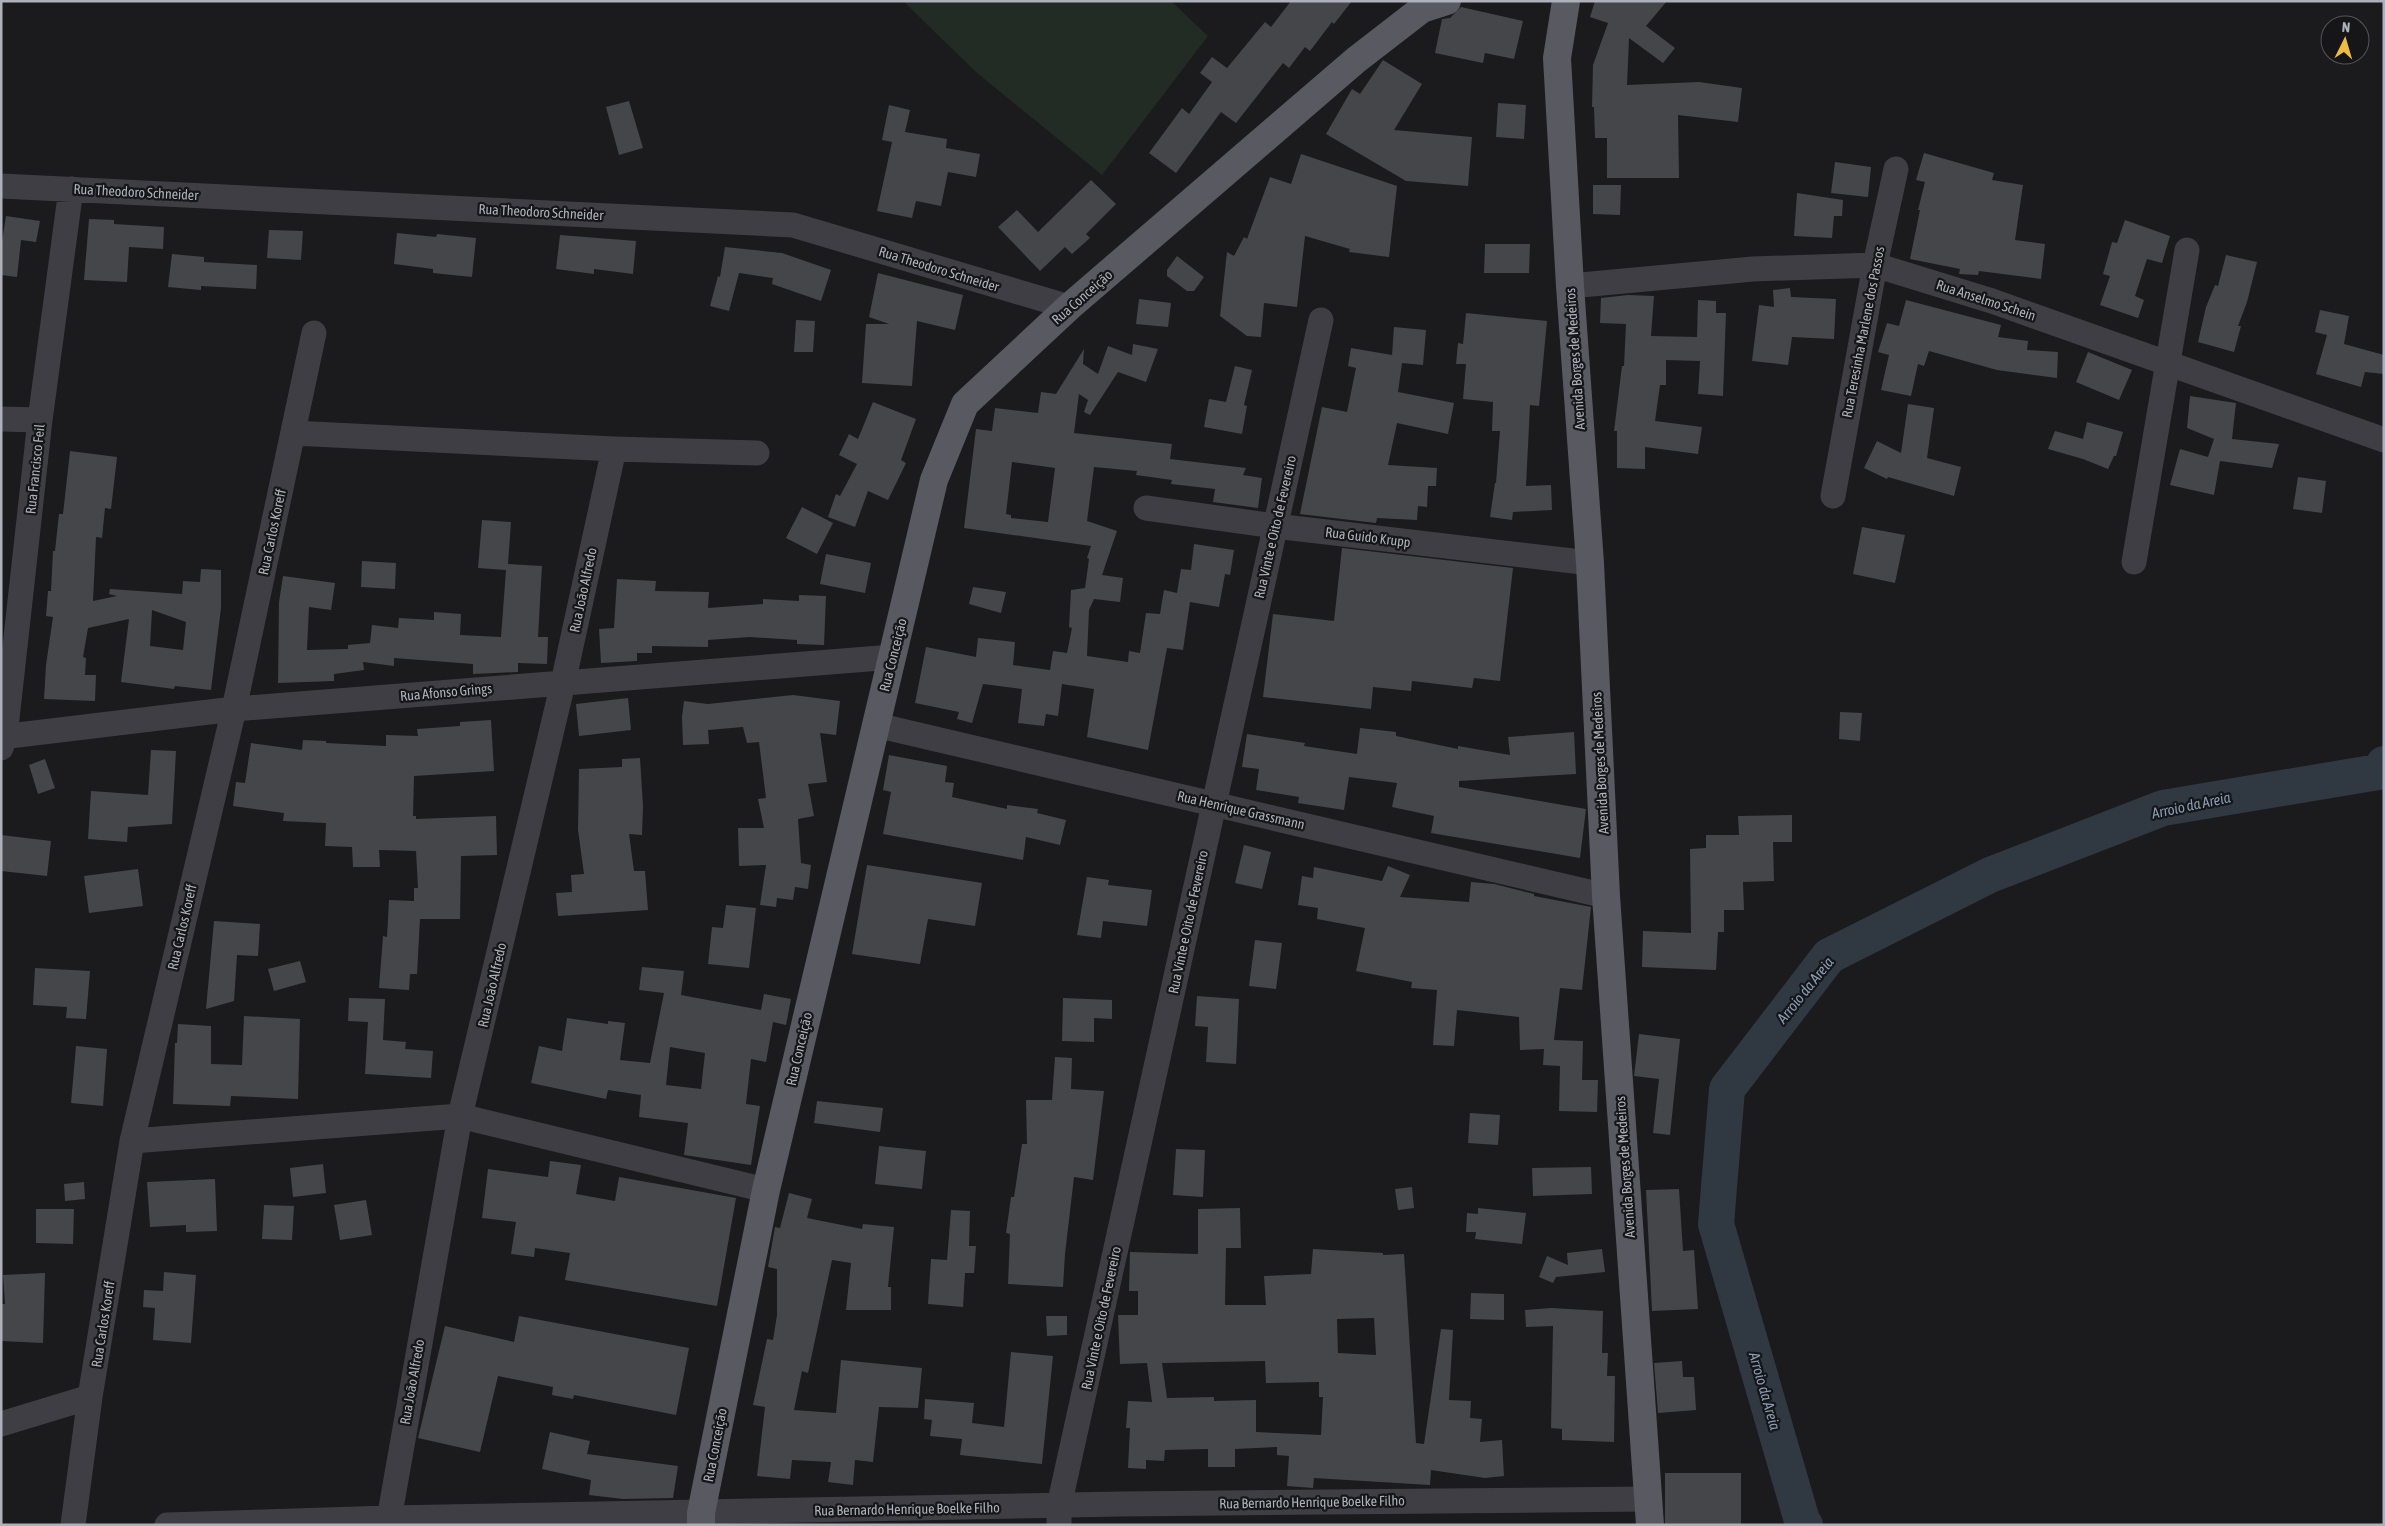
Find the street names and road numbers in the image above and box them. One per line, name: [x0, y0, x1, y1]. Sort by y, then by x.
street label: Rua Theodoro Schneider: [73, 181, 200, 203]
street label: Rua Theodoro Schneider: [478, 201, 605, 223]
street label: Rua Theodoro Schneider: [877, 243, 1002, 295]
street label: Rua Teresinha Marlene dos Passos: [1839, 245, 1887, 419]
street label: Rua Conceição: [1048, 266, 1116, 328]
street label: Rua Anselmo Schein: [1934, 276, 2038, 324]
street label: Avenida Borges de Medeiros: [1562, 287, 1588, 431]
street label: Rua Francisco Feil: [22, 423, 48, 515]
street label: Rua Vinte e Oito de Fevereiro: [1251, 454, 1299, 600]
street label: Rua Carlos Koreff: [255, 487, 289, 576]
street label: Rua Guido Krupp: [1324, 524, 1412, 550]
street label: Rua João Alfredo: [566, 546, 600, 634]
street label: Rua Conceição: [876, 617, 910, 693]
street label: Rua Afonso Grings: [399, 680, 493, 704]
street label: Avenida Borges de Medeiros: [1588, 692, 1612, 834]
street label: Rua Henrique Grassmann: [1176, 788, 1306, 832]
street label: Rua Vinte e Oito de Fevereiro: [1165, 849, 1211, 995]
street label: Rua Carlos Koreff: [164, 882, 200, 971]
street label: Rua João Alfredo: [474, 941, 510, 1029]
street label: Rua Conceição: [783, 1011, 815, 1087]
street label: Avenida Borges de Medeiros: [1612, 1095, 1638, 1239]
street label: Rua Vinte e Oito de Fevereiro: [1078, 1245, 1124, 1391]
street label: Rua Carlos Koreff: [88, 1279, 118, 1368]
street label: Rua João Alfredo: [397, 1338, 427, 1426]
street label: Rua Conceição: [700, 1407, 730, 1483]
street label: Rua Bernardo Henrique Boelke Filho: [1219, 1492, 1405, 1512]
street label: Rua Bernardo Henrique Boelke Filho: [814, 1499, 1000, 1519]

